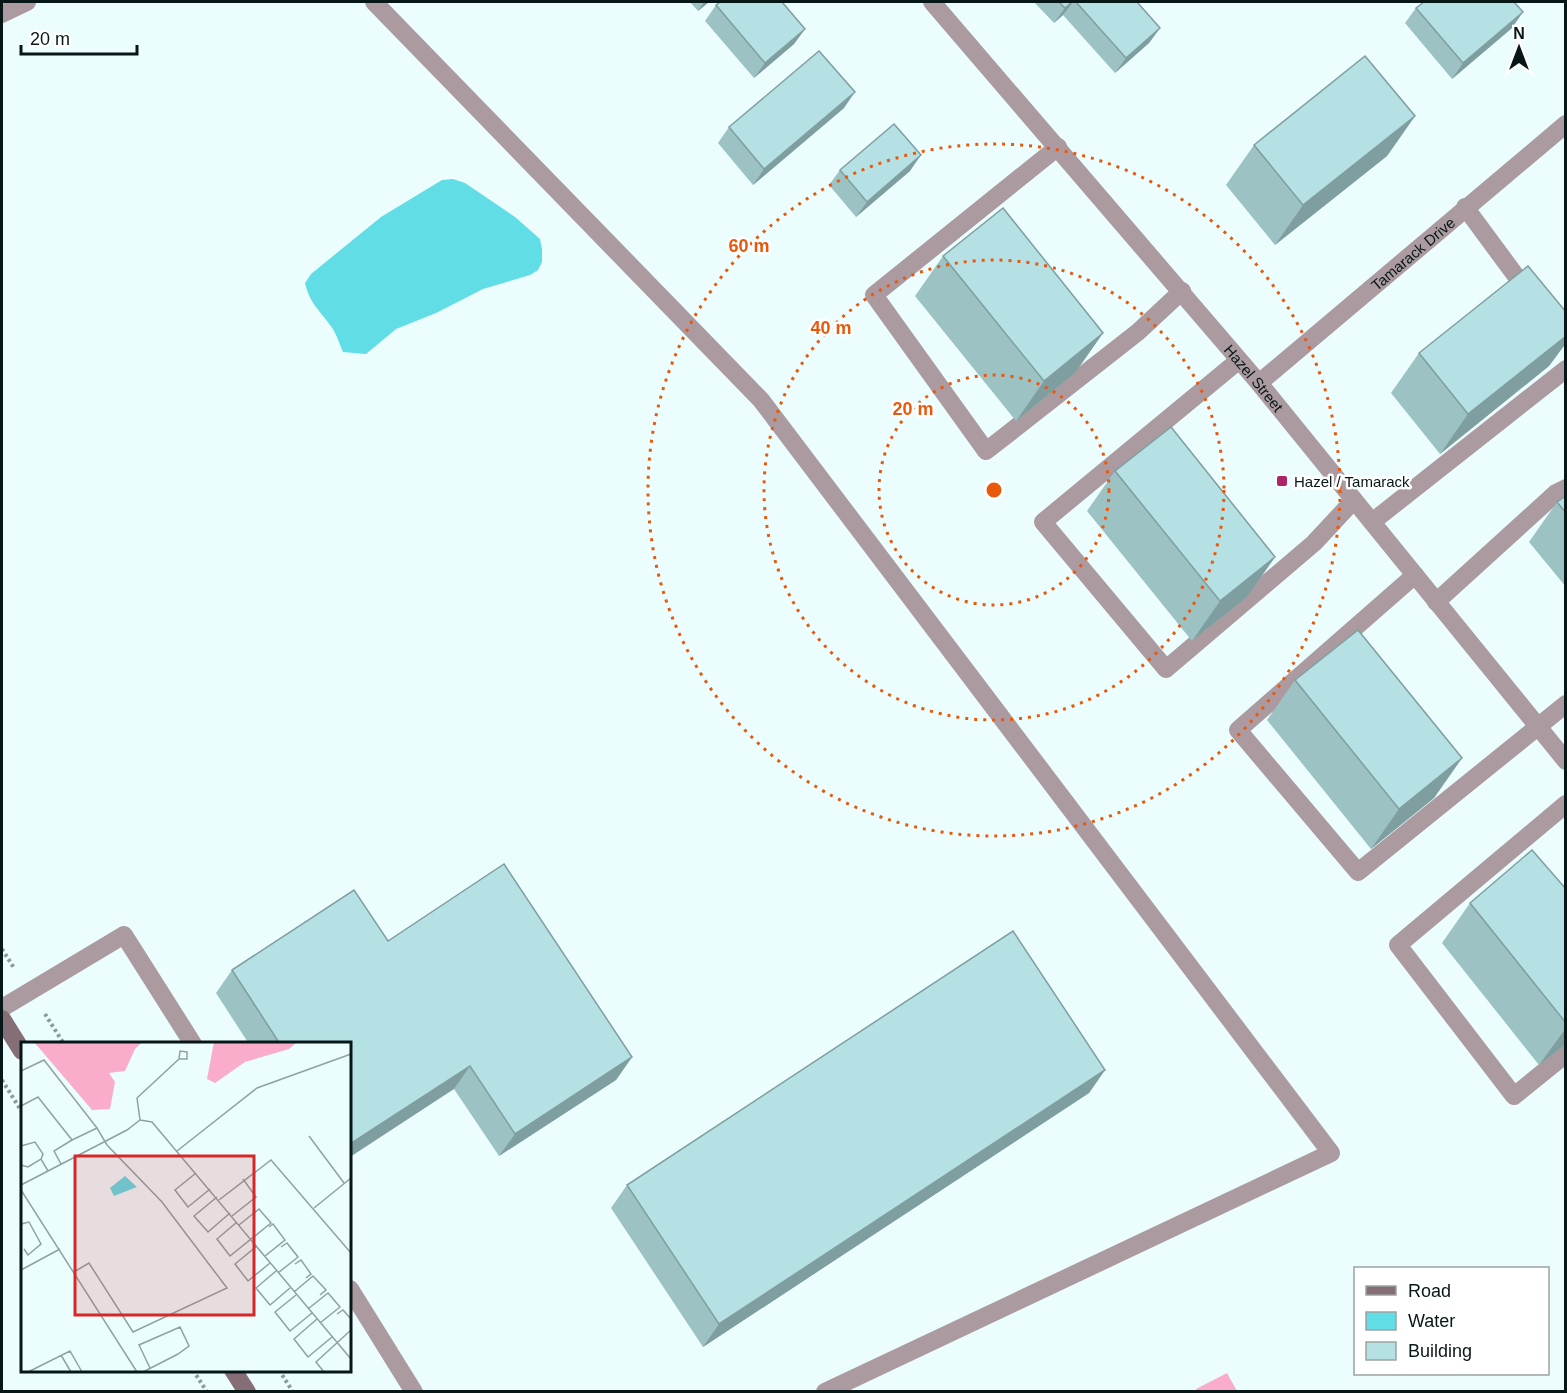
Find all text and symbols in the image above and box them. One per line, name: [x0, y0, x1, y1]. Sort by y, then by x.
scale bar: [21, 18, 136, 56]
north arrow: [1489, 18, 1549, 78]
text: N: [1513, 25, 1525, 42]
text: 20 m: [30, 29, 70, 49]
street label: Tamarack Drive: [1367, 213, 1458, 293]
text: 60 m: [728, 236, 770, 256]
text: 40 m: [810, 318, 852, 338]
street label: Hazel Street: [1221, 341, 1288, 416]
text: 20 m: [892, 399, 934, 419]
place label: Hazel / Tamarack: [1294, 473, 1410, 490]
marker: Hazel / Tamarack: [1275, 474, 1289, 488]
centre of rings: [984, 480, 1004, 500]
inset map: [21, 1042, 351, 1372]
legend: [1354, 1267, 1549, 1375]
text: Road: [1408, 1281, 1451, 1301]
text: Water: [1408, 1311, 1455, 1331]
text: Building: [1408, 1341, 1472, 1361]

